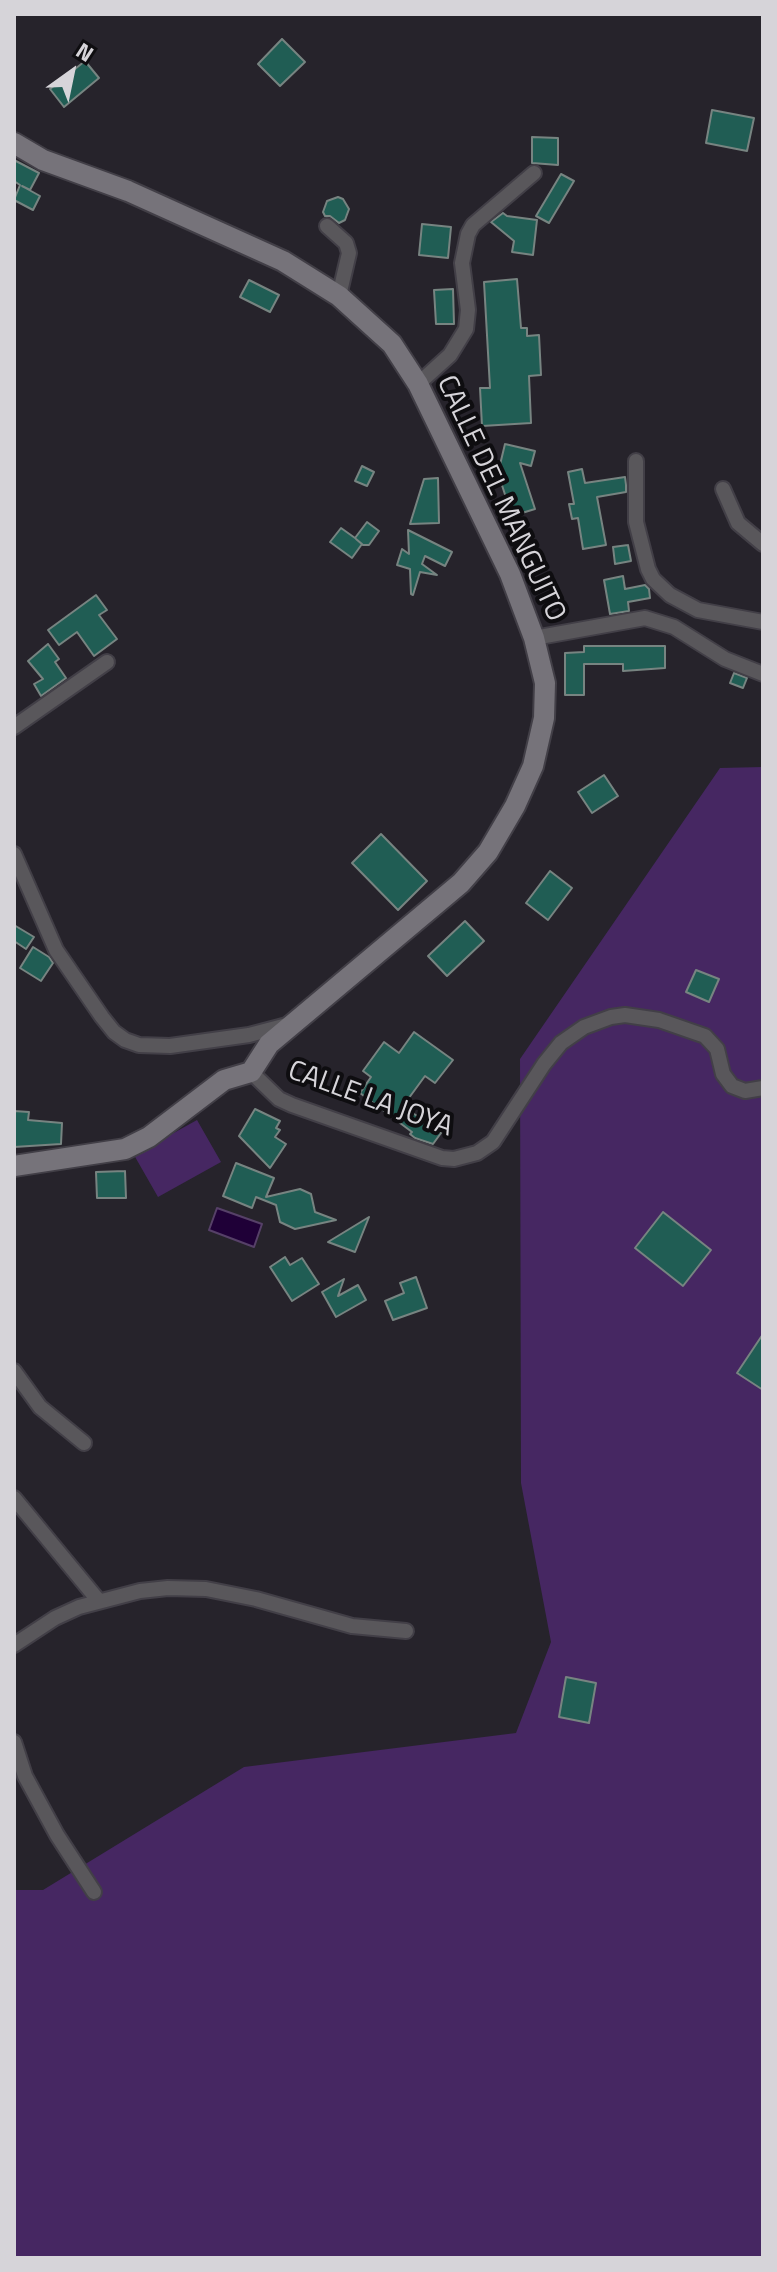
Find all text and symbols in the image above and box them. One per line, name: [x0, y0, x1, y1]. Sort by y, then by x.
north arrow: [32, 32, 112, 112]
text: N: [69, 33, 101, 70]
street label: CALLE DEL MANGUITO: [428, 371, 572, 627]
street label: CALLE LA JOYA: [283, 1055, 457, 1145]

